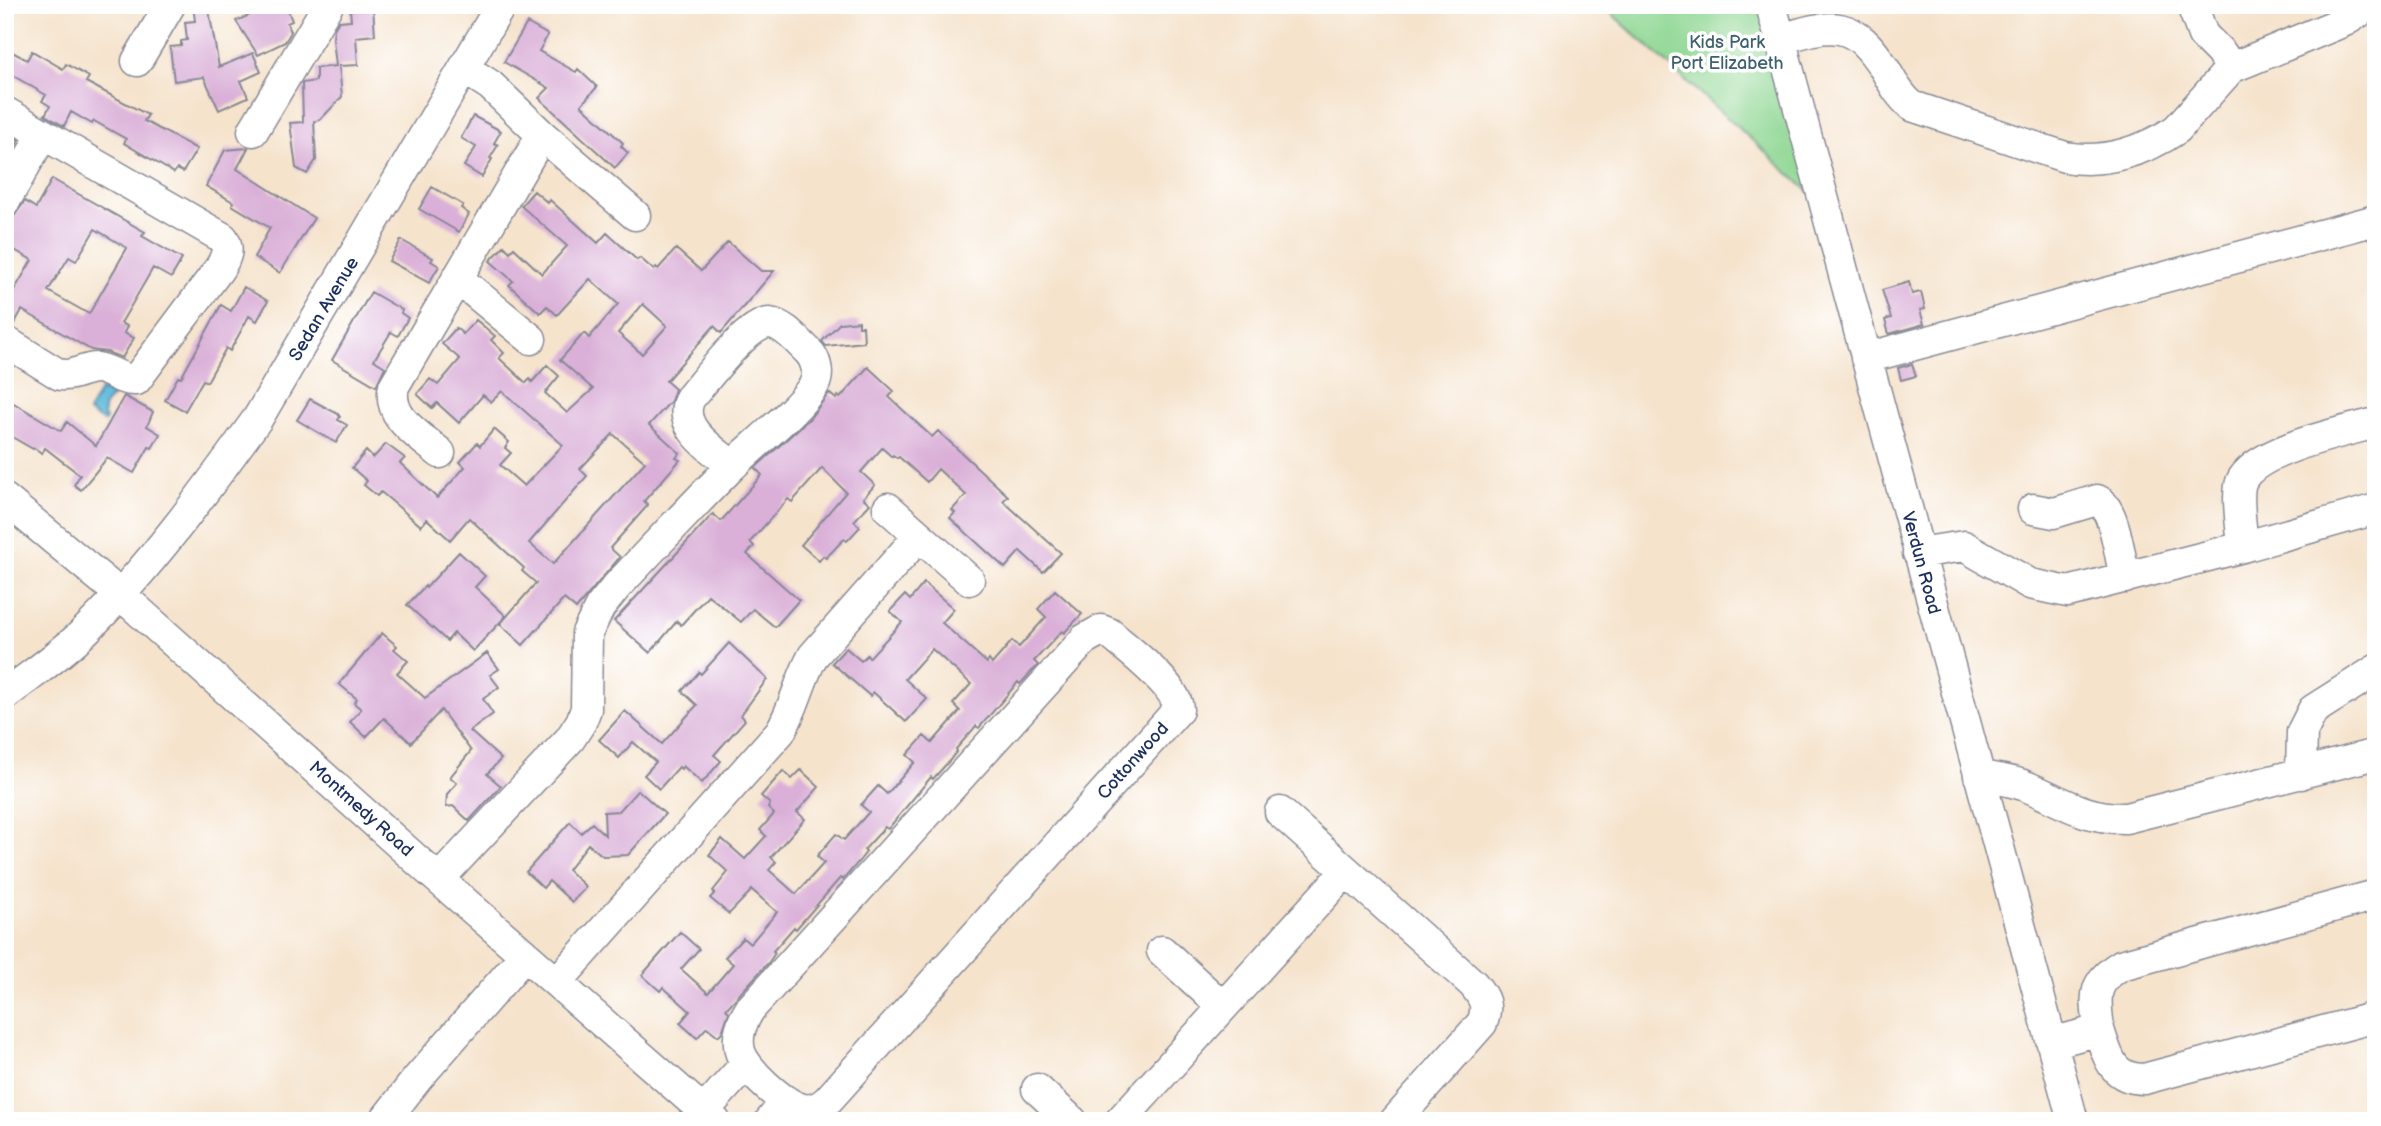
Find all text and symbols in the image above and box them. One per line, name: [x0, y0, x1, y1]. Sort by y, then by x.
park label: Kids Park Port Elizabeth: [1671, 32, 1783, 74]
street label: Sedan Avenue: [285, 253, 363, 365]
street label: Verdun Road: [1897, 509, 1945, 617]
street label: Cottonwood: [1093, 718, 1173, 804]
street label: Montmedy Road: [305, 757, 417, 861]

